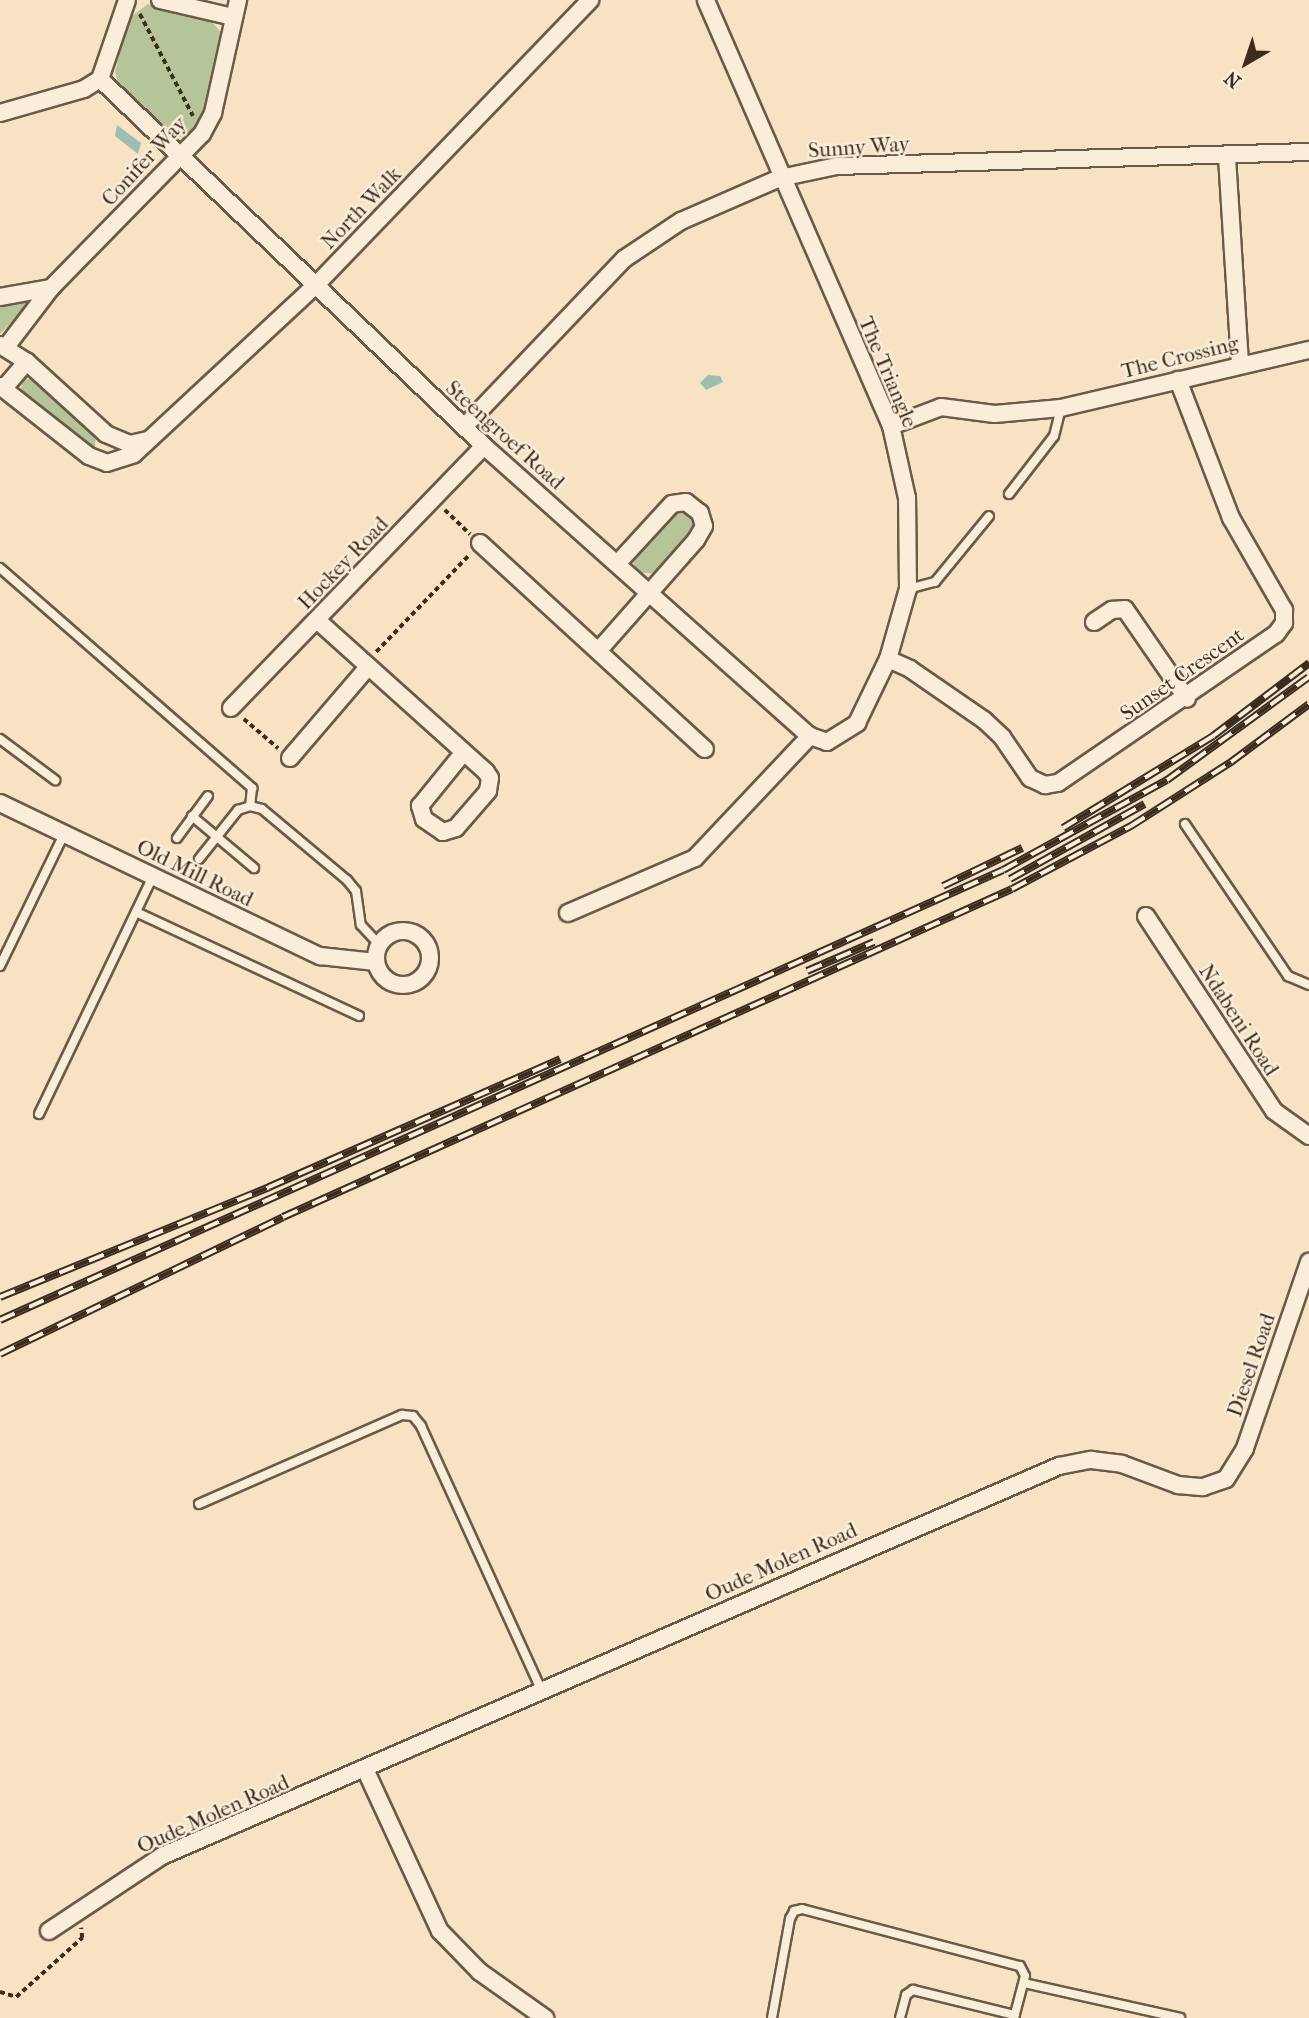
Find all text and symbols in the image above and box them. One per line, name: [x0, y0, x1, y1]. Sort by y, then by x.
north arrow: [1211, 28, 1281, 98]
text: N: [1220, 66, 1245, 92]
street label: Conifer Way: [96, 111, 192, 211]
street label: Sunny Way: [807, 131, 911, 163]
street label: North Walk: [316, 162, 406, 254]
street label: The Triangle: [853, 313, 923, 431]
street label: The Crossing: [1119, 330, 1241, 384]
street label: Steengroef Road: [441, 375, 569, 495]
street label: Hockey Road: [293, 511, 393, 615]
street label: Sunset Crescent: [1115, 622, 1249, 726]
street label: Old Mill Road: [133, 834, 257, 912]
street label: Ndabeni Road: [1194, 960, 1284, 1080]
street label: Diesel Road: [1222, 1310, 1280, 1420]
street label: Oude Molen Road: [701, 1517, 861, 1607]
street label: Oude Molen Road: [133, 1769, 293, 1859]

